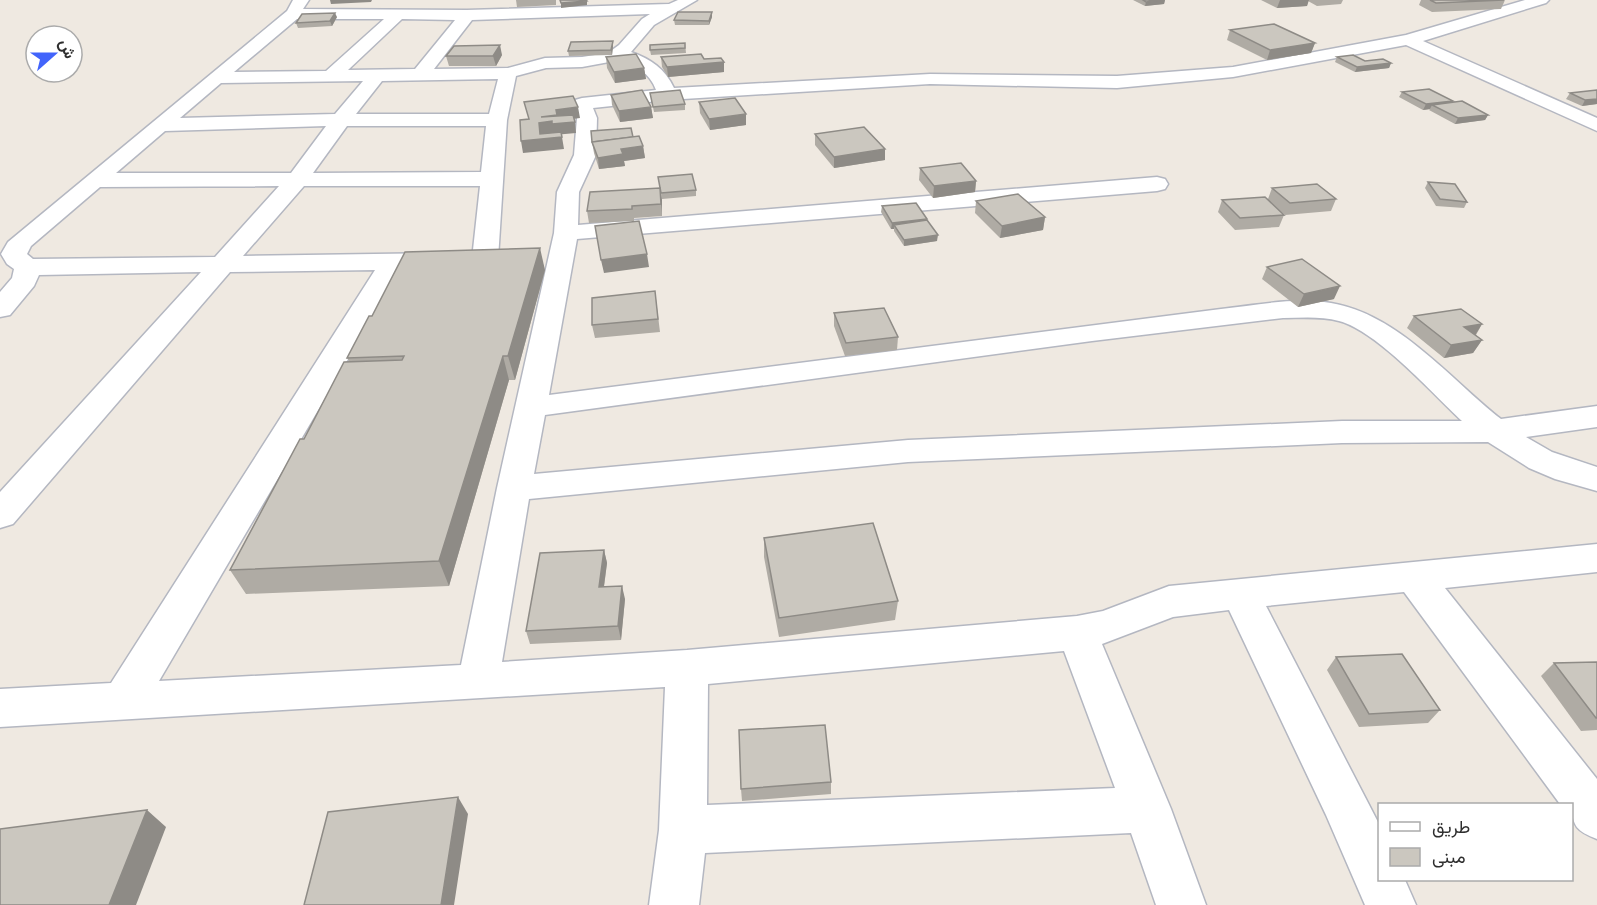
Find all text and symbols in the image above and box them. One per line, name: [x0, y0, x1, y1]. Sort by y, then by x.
north arrow: [24, 24, 84, 84]
text: ش: [54, 36, 80, 62]
legend: [1378, 803, 1573, 881]
text: طريق: [1432, 816, 1470, 838]
text: مبنى: [1432, 846, 1466, 868]

